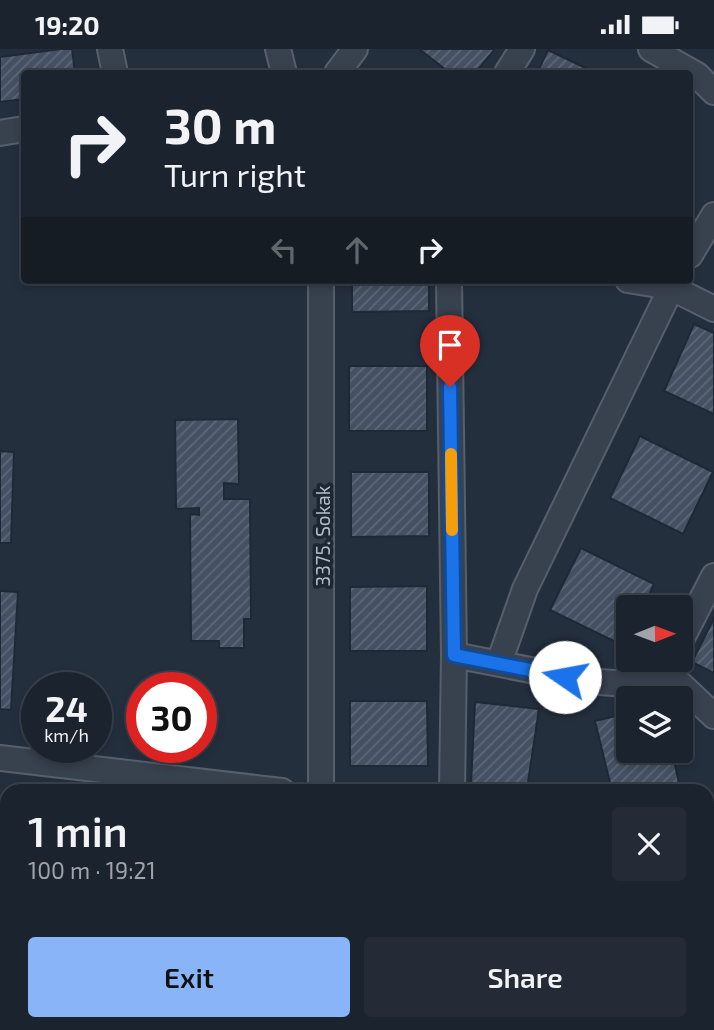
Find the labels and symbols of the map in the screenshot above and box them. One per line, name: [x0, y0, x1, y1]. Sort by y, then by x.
pin: [420, 315, 480, 387]
street label: 3375. Sokak: [311, 485, 334, 586]
north arrow: [616, 595, 693, 672]
position arrow: [528, 640, 602, 714]
speed limit sign: 30: [126, 672, 217, 763]

